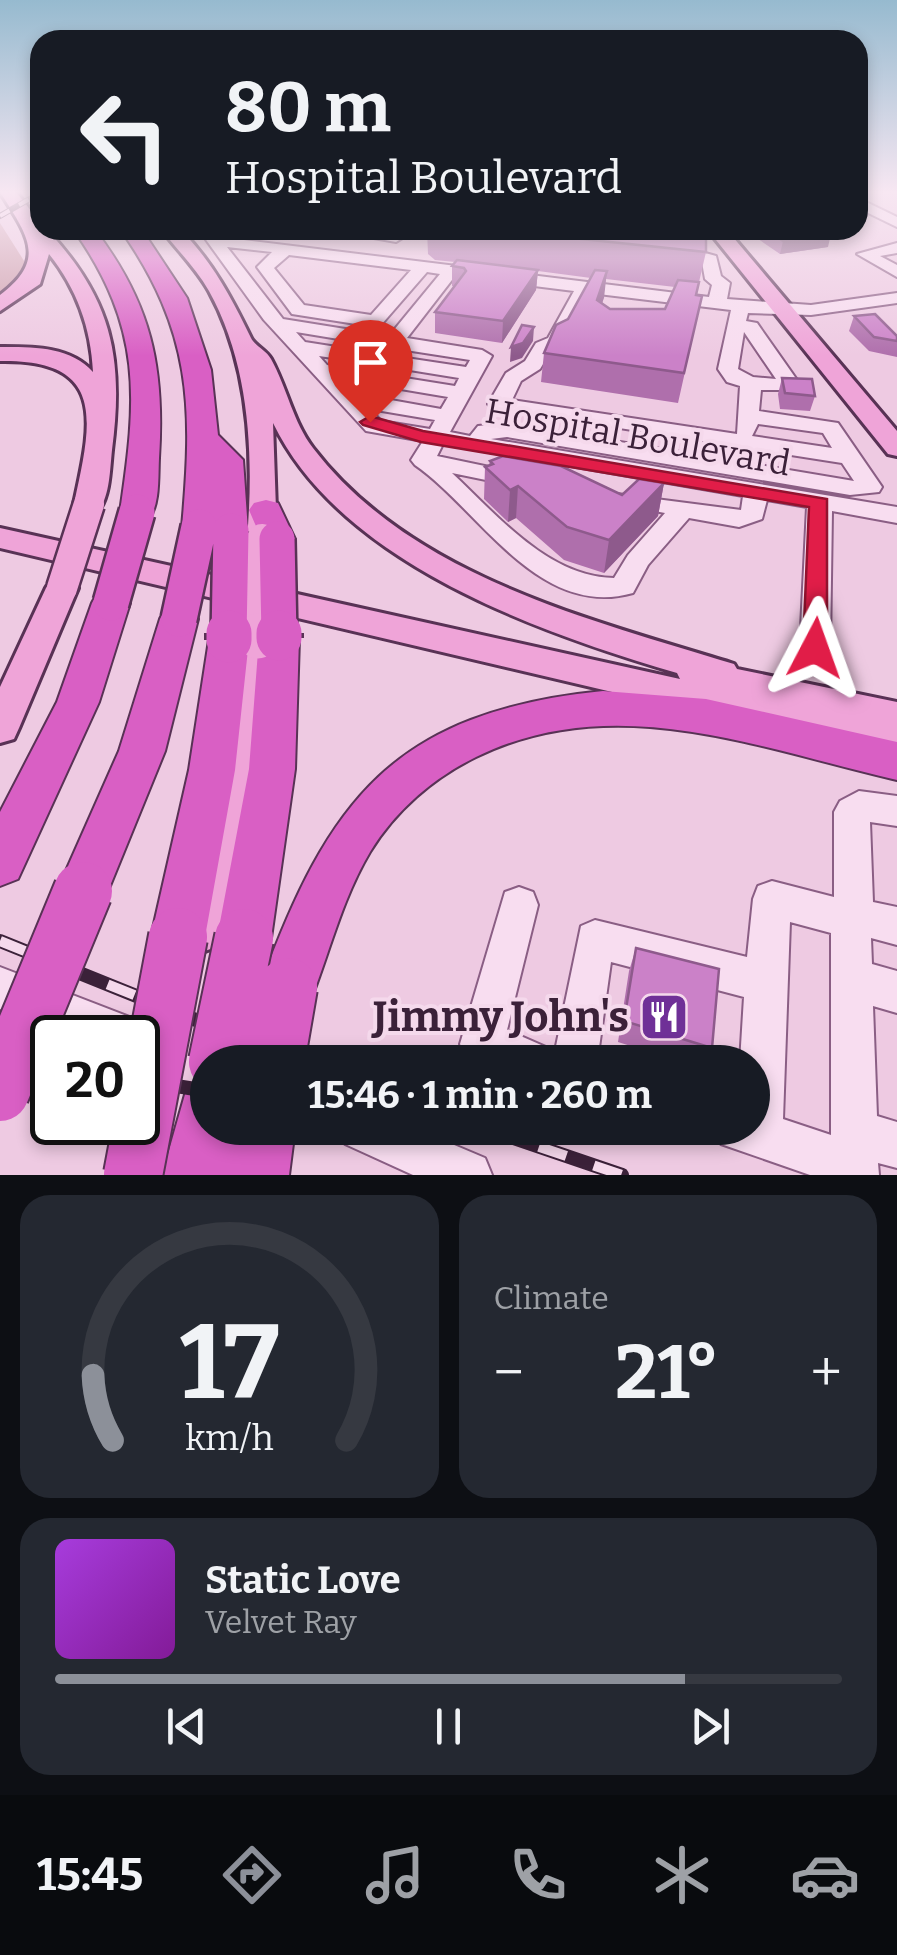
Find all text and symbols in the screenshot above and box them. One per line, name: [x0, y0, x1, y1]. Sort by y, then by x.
text: 80 m: [225, 66, 391, 150]
icon: left: [60, 70, 190, 200]
text: Hospital Boulevard: [225, 151, 622, 205]
pin: [328, 320, 413, 423]
icon: arrive: [343, 335, 398, 390]
street label: Hospital Boulevard: [482, 390, 794, 484]
position arrow: [763, 596, 867, 700]
restaurant icon: Jimmy John's: [638, 991, 690, 1043]
place label: Jimmy John's: [371, 992, 629, 1042]
speed limit sign: 20: [30, 1015, 160, 1145]
text: 15:46 · 1 min · 260 m: [308, 1072, 652, 1118]
text: Climate: [494, 1279, 609, 1317]
text: 17: [179, 1301, 279, 1426]
text: 21°: [615, 1328, 719, 1418]
text: −: [494, 1340, 524, 1406]
text: +: [811, 1340, 842, 1406]
text: km/h: [185, 1417, 273, 1459]
text: Static Love: [205, 1557, 401, 1603]
text: Velvet Ray: [205, 1603, 357, 1641]
icon: previous: [159, 1699, 214, 1754]
icon: pause: [421, 1699, 476, 1754]
icon: next: [683, 1699, 738, 1754]
icon: directions: [217, 1840, 287, 1910]
icon: music: [360, 1840, 430, 1910]
icon: phone: [503, 1840, 573, 1910]
icon: climate: [647, 1840, 717, 1910]
icon: car: [790, 1840, 860, 1910]
text: 15:45: [37, 1848, 143, 1902]

